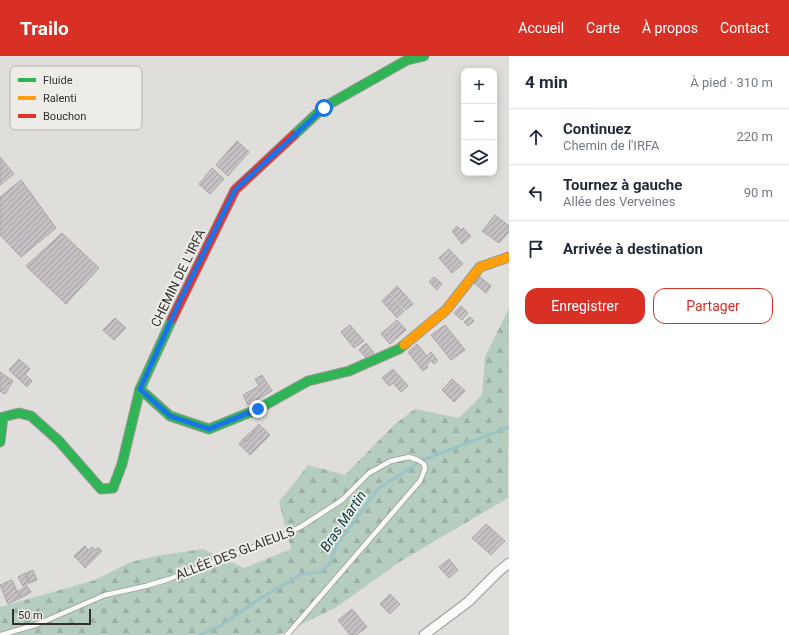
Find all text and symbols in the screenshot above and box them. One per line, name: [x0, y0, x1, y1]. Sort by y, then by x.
text: Trailo: [20, 17, 69, 40]
text: Accueil: [518, 20, 564, 36]
text: Carte: [586, 20, 620, 36]
text: À propos: [642, 20, 698, 36]
text: Contact: [720, 20, 769, 36]
legend: [10, 66, 142, 130]
map controls: [461, 68, 497, 176]
button: +: [461, 68, 497, 104]
text: 4 min: [525, 72, 568, 92]
text: Fluide: [43, 74, 73, 87]
text: À pied · 310 m: [690, 75, 773, 90]
text: Ralenti: [43, 92, 77, 105]
route start: [315, 99, 333, 117]
button: −: [461, 104, 497, 140]
text: Bouchon: [43, 110, 86, 123]
text: Continuez: [563, 120, 631, 138]
icon: ahead: [525, 126, 547, 148]
text: 220 m: [736, 129, 773, 144]
text: Chemin de l'IRFA: [563, 138, 660, 153]
button: layers: [461, 140, 497, 176]
text: Tournez à gauche: [563, 176, 682, 194]
icon: left: [525, 182, 547, 204]
text: 90 m: [744, 185, 773, 200]
text: Allée des Verveines: [563, 194, 675, 209]
street label: CHEMIN DE L'IRFA: [148, 226, 208, 329]
icon: arrive: [525, 238, 547, 260]
text: Arrivée à destination: [563, 240, 703, 258]
button: Enregistrer: [525, 288, 645, 324]
button: Partager: [653, 288, 773, 324]
route end: [249, 400, 267, 418]
water label: Bras Martin: [317, 487, 369, 555]
street label: ALLÉE DES GLAIEULS: [174, 523, 297, 583]
scale bar: [12, 607, 91, 626]
text: 50 m: [18, 609, 43, 622]

